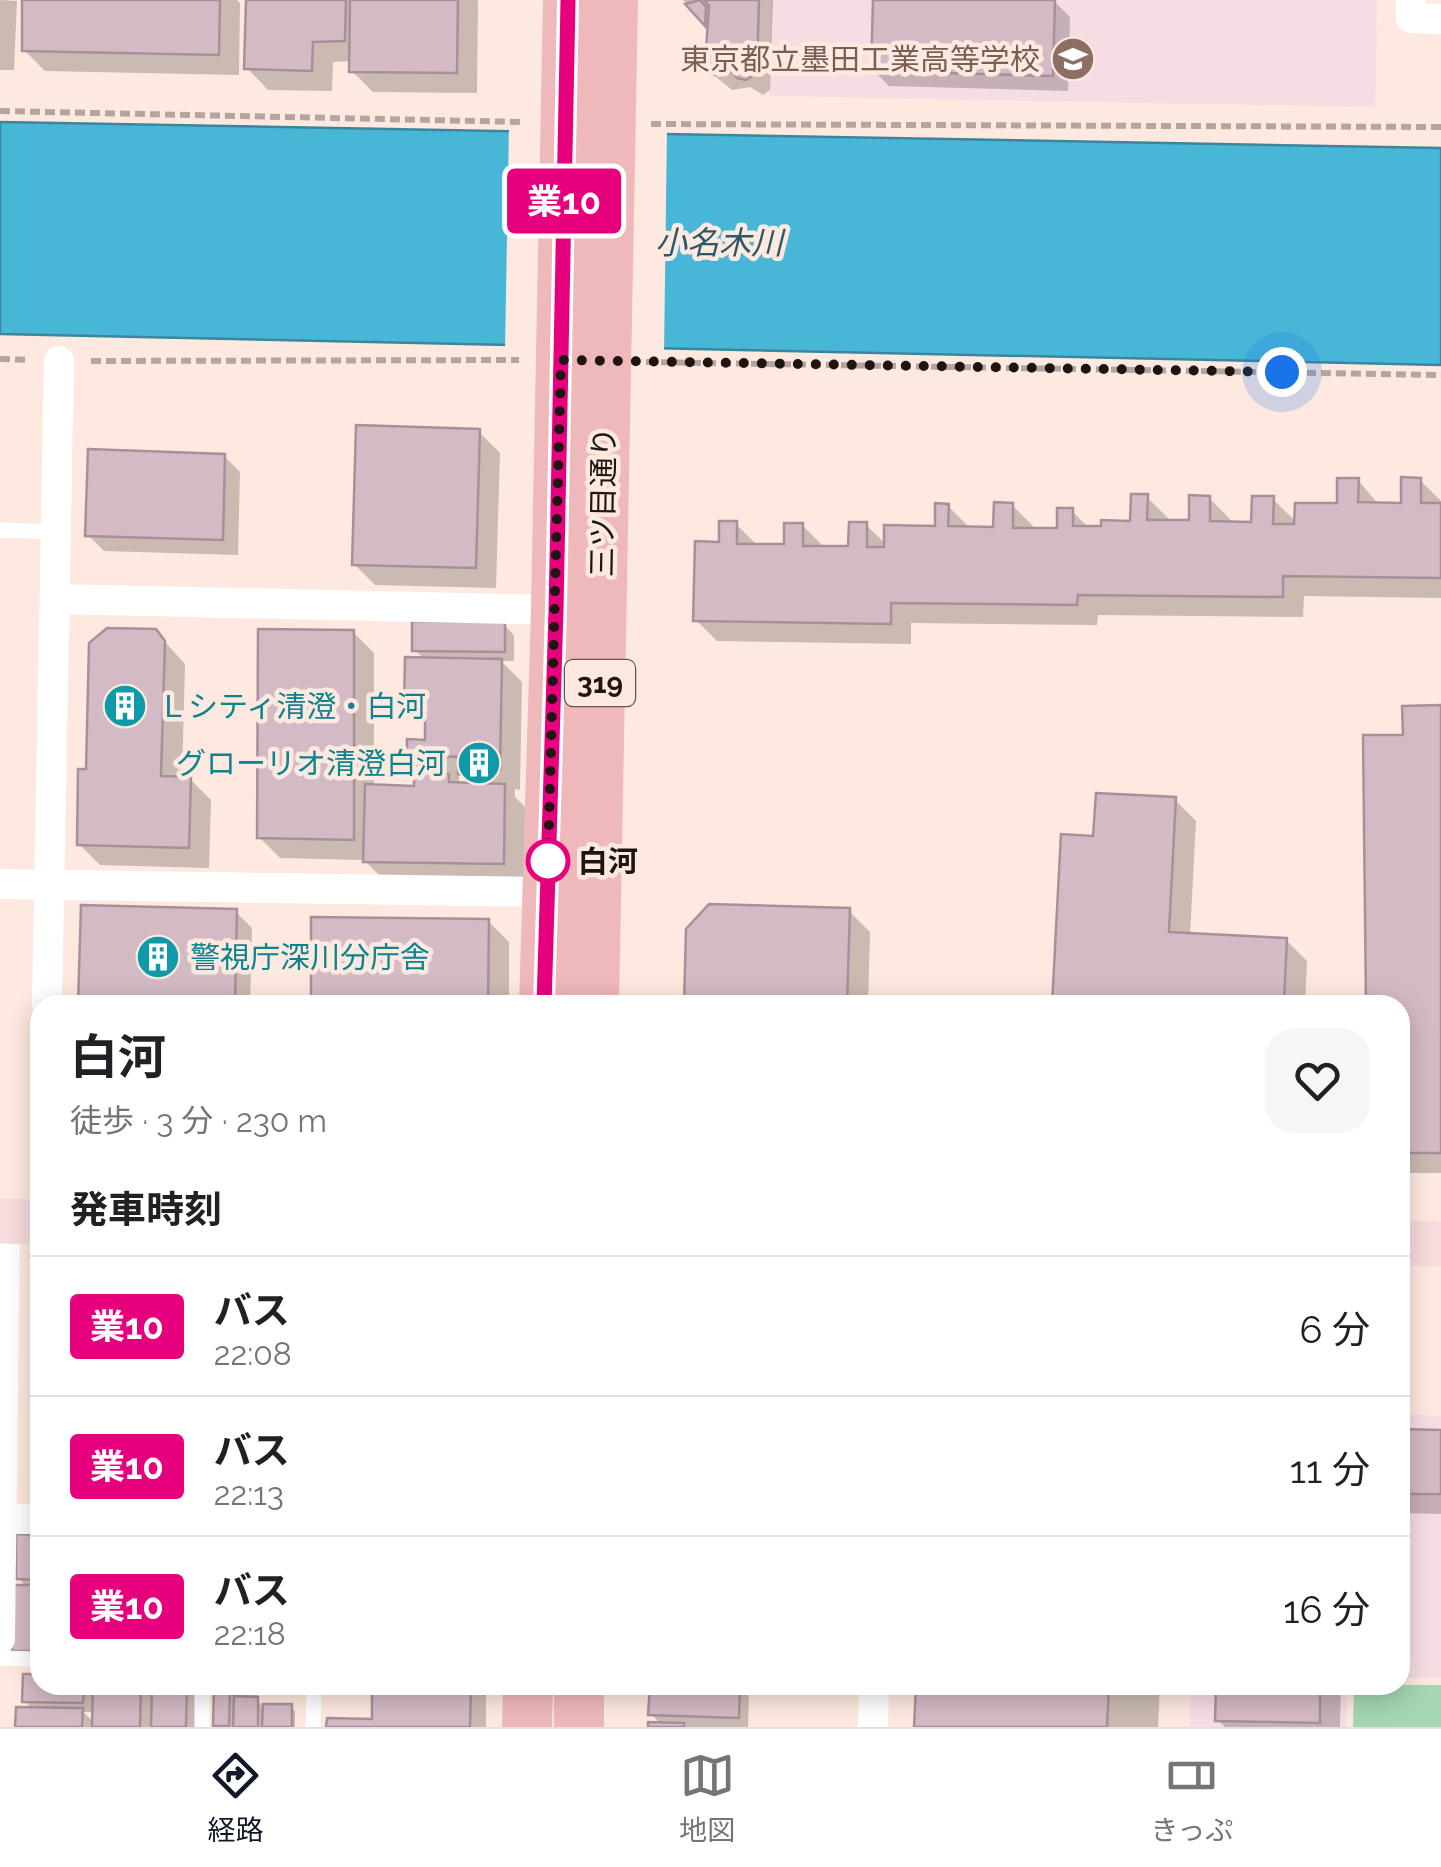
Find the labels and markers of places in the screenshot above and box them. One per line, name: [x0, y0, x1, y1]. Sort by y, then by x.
school or university icon: 東京都立墨田工業高等学校: [1050, 36, 1096, 82]
place label: 東京都立墨田工業高等学校: [680, 42, 1040, 77]
building icon: Ｌシティ清澄・白河: [102, 683, 148, 729]
place label: Ｌシティ清澄・白河: [158, 689, 426, 724]
building icon: グローリオ清澄白河: [456, 740, 502, 786]
place label: グローリオ清澄白河: [176, 746, 446, 781]
marker: 白河: [527, 840, 569, 882]
place label: 白河: [578, 844, 638, 879]
building icon: 警視庁深川分庁舎: [135, 934, 181, 980]
place label: 警視庁深川分庁舎: [190, 940, 430, 975]

